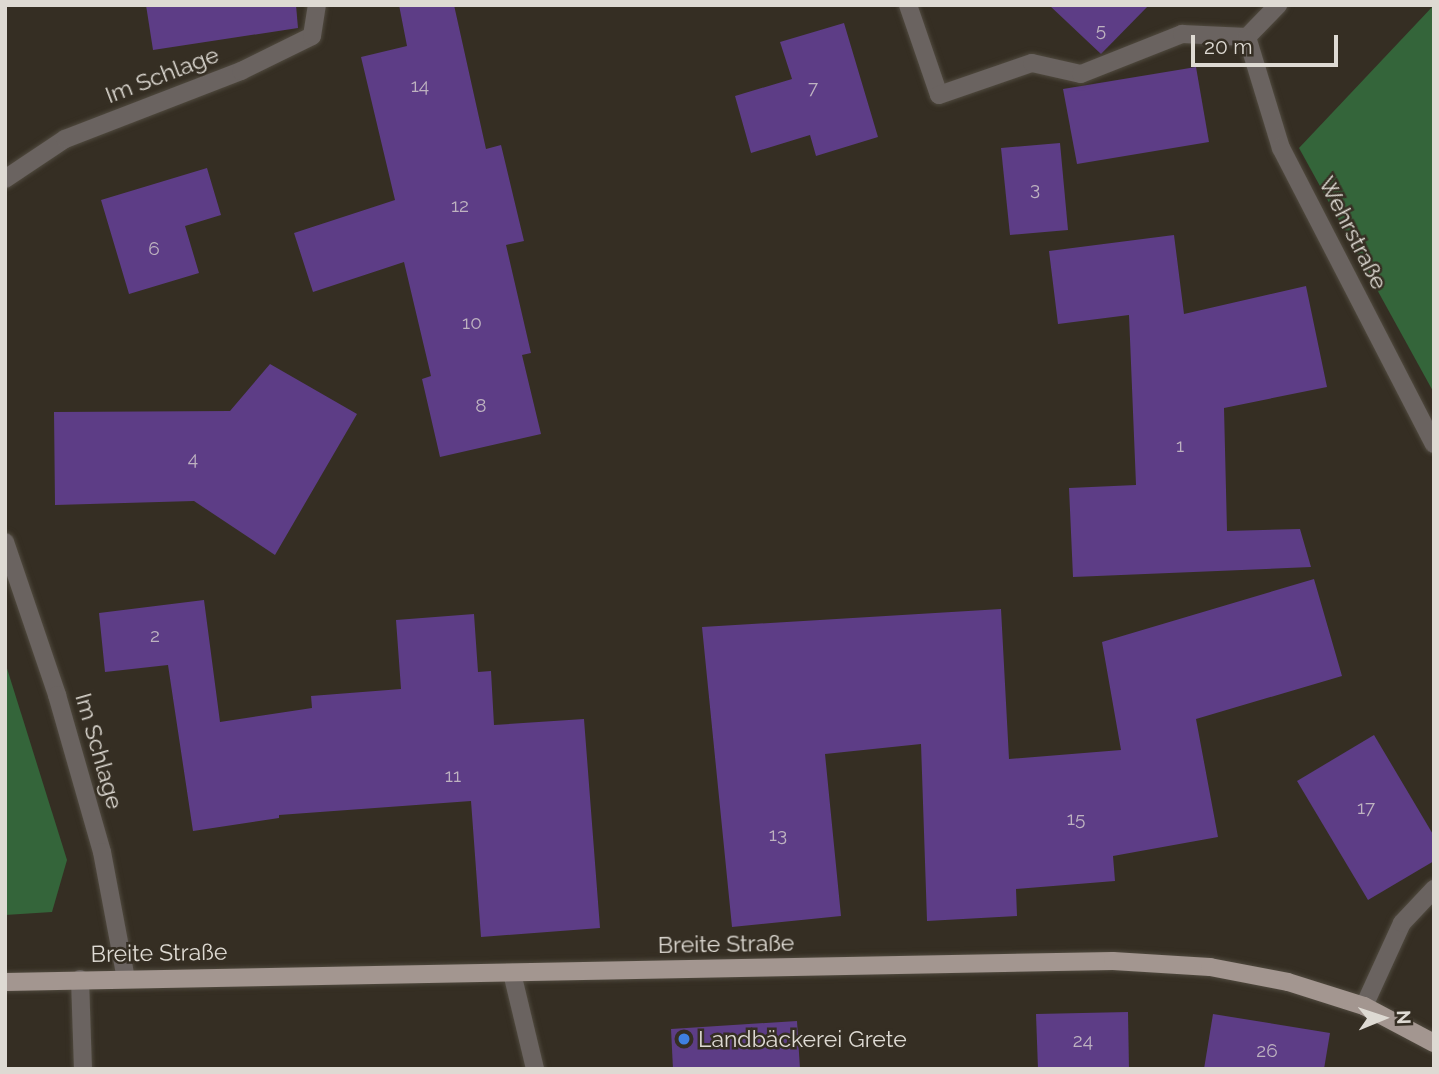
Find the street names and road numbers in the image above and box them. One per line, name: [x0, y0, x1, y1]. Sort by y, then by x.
street label: Im Schlage: [101, 41, 223, 109]
street label: Wehrstraße: [1313, 172, 1393, 294]
street label: Im Schlage: [69, 690, 129, 812]
street label: Breite Straße: [657, 929, 795, 959]
street label: Breite Straße: [90, 938, 228, 968]

